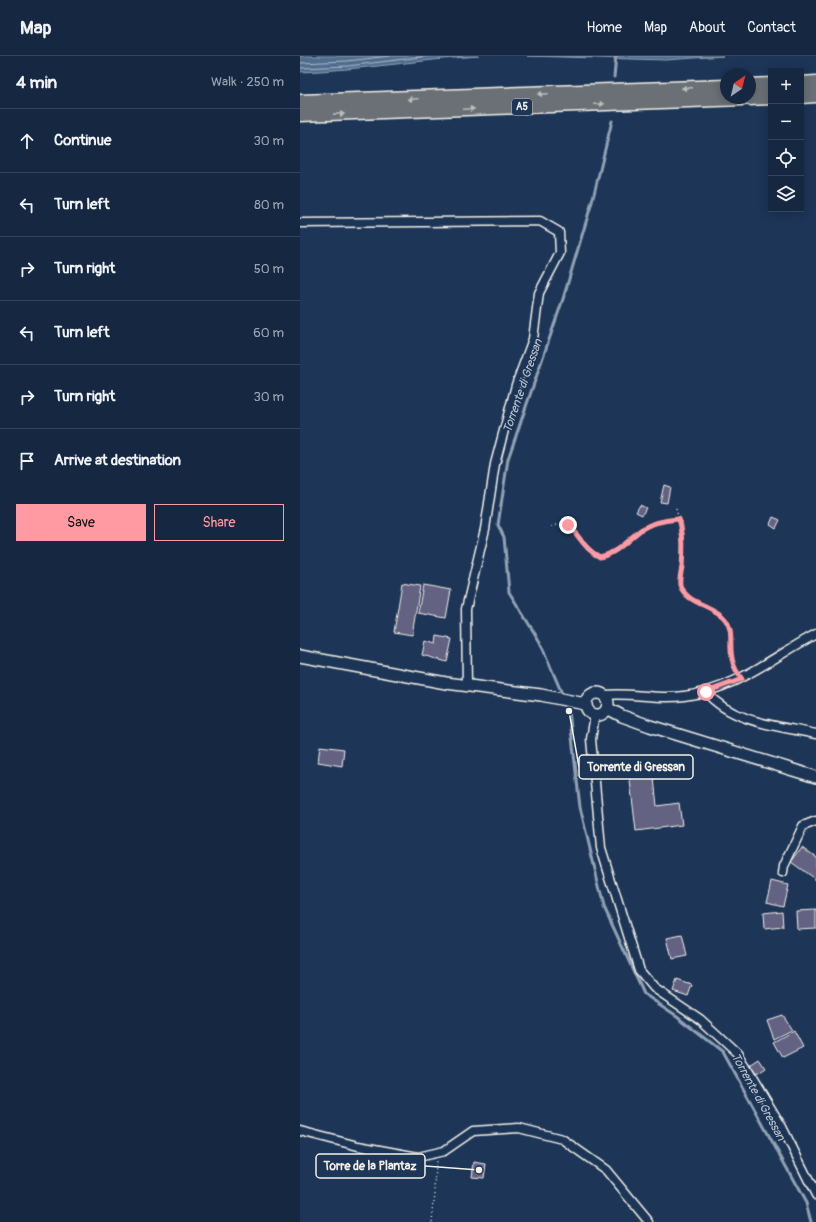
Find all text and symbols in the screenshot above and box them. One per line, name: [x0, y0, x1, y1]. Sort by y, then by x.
text: Map: [20, 16, 51, 40]
text: Home: [587, 19, 622, 36]
text: Map: [644, 19, 667, 36]
text: About: [689, 19, 725, 36]
text: Contact: [747, 19, 796, 36]
north arrow: [720, 68, 756, 104]
map controls: [768, 68, 804, 212]
button: +: [768, 68, 804, 104]
text: 4 min: [16, 72, 57, 93]
text: Walk · 250 m: [211, 74, 284, 90]
one-way arrow: [680, 85, 693, 91]
one-way arrow: [536, 91, 549, 97]
one-way arrow: [406, 96, 419, 102]
road number: A5: [512, 99, 532, 115]
one-way arrow: [593, 101, 606, 107]
button: −: [768, 104, 804, 140]
one-way arrow: [463, 106, 476, 112]
one-way arrow: [333, 110, 345, 117]
icon: ahead: [16, 130, 38, 152]
text: Continue: [54, 131, 112, 150]
text: 30 m: [254, 133, 284, 149]
button: locate: [768, 140, 804, 176]
button: layers: [768, 176, 804, 212]
icon: left: [16, 194, 38, 216]
text: Turn left: [54, 195, 110, 214]
text: 80 m: [254, 197, 284, 213]
icon: right: [16, 258, 38, 280]
text: Turn right: [54, 259, 115, 278]
text: 50 m: [254, 261, 284, 277]
icon: left: [16, 322, 38, 344]
text: Turn left: [54, 323, 110, 342]
text: 60 m: [253, 325, 284, 341]
water label: Torrente di Gressan: [500, 336, 546, 435]
icon: right: [16, 386, 38, 408]
text: Turn right: [54, 387, 115, 406]
text: 30 m: [254, 389, 284, 405]
icon: arrive: [16, 450, 38, 472]
text: Arrive at destination: [54, 451, 181, 470]
button: Save: [16, 504, 146, 541]
button: Share: [154, 504, 284, 541]
route end: [559, 516, 577, 534]
route start: [697, 683, 715, 701]
callout: Torrente di Gressan: [579, 755, 693, 779]
text: Torrente di Gressan: [586, 760, 685, 775]
water label: Torrente di Gressan: [728, 1051, 789, 1144]
callout: Torre de la Plantaz: [316, 1154, 425, 1178]
text: Torre de la Plantaz: [322, 1159, 417, 1174]

